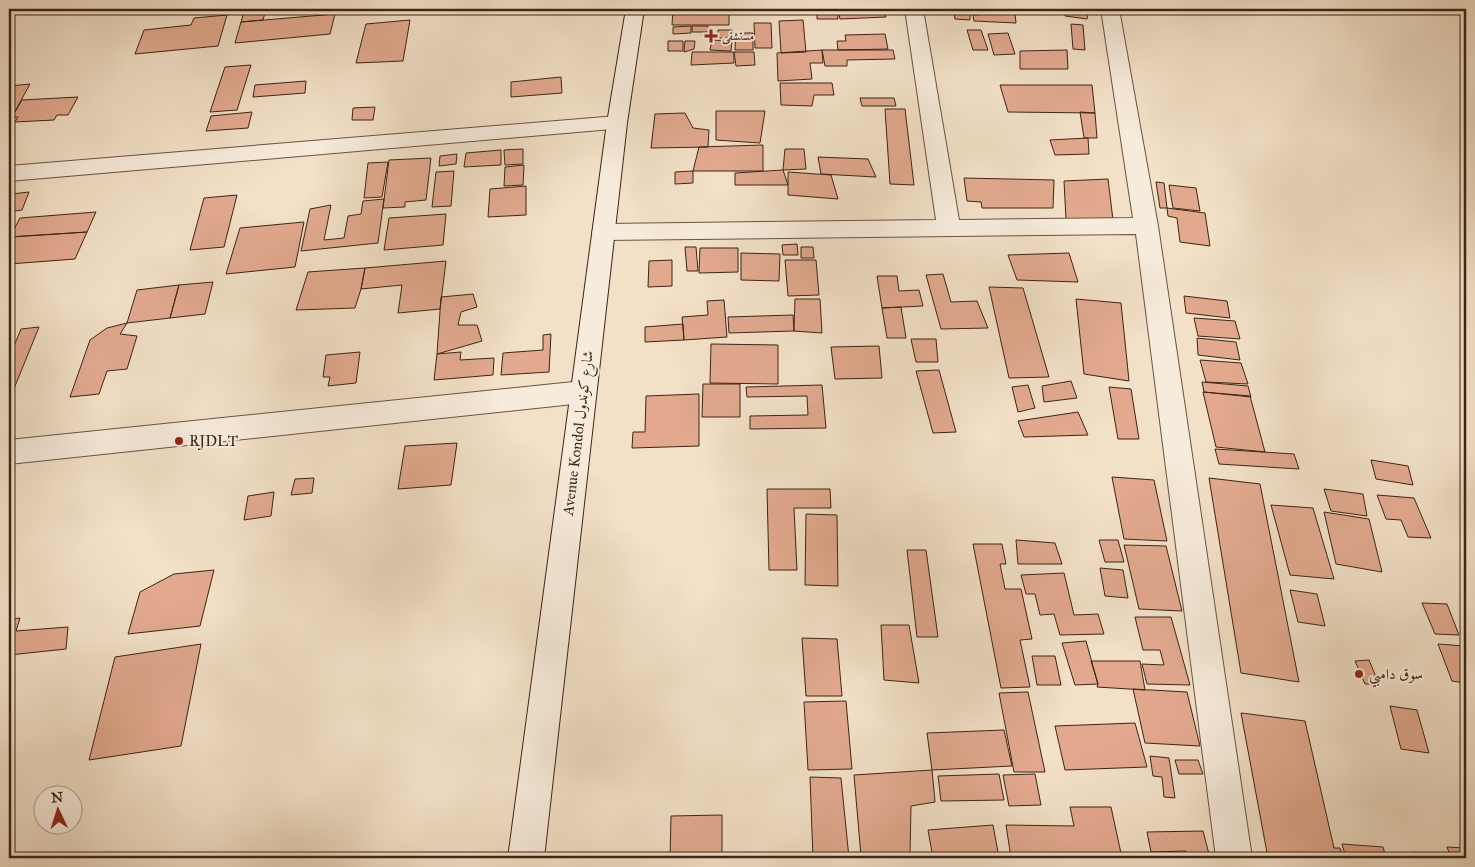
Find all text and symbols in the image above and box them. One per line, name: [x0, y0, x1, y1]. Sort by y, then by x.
marker: مستشفى: [704, 29, 718, 43]
place label: مستشفى: [722, 29, 754, 45]
street label: Avenue Kondol شارع كوندول: [559, 349, 601, 518]
place label: RJDLT: [189, 432, 238, 451]
marker: RJDLT: [173, 435, 185, 447]
place label: سوق دامبي: [1369, 665, 1423, 688]
marker: سوق دامبي: [1353, 668, 1365, 680]
north arrow: [32, 784, 82, 834]
text: N: [51, 789, 64, 806]

